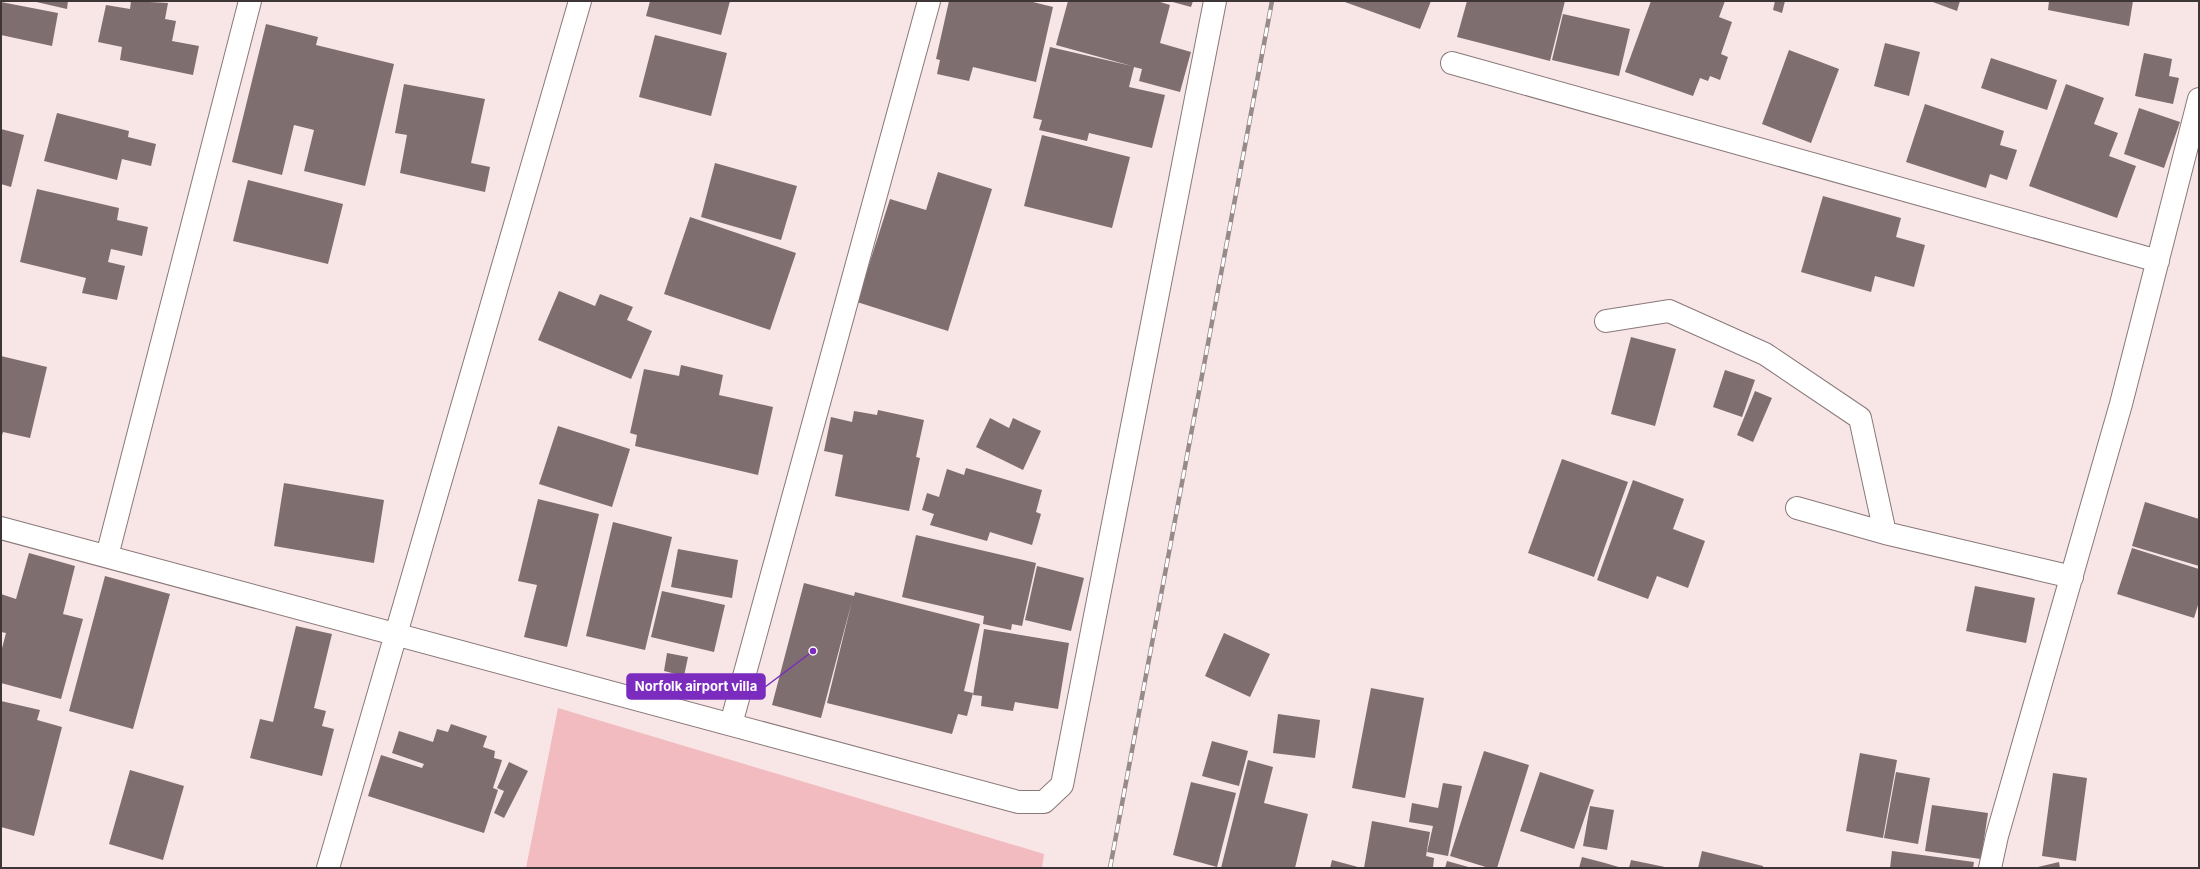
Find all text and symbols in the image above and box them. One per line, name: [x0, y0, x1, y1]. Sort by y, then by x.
callout: Norfolk airport villa: [627, 674, 765, 699]
text: Norfolk airport villa: [635, 678, 757, 694]

